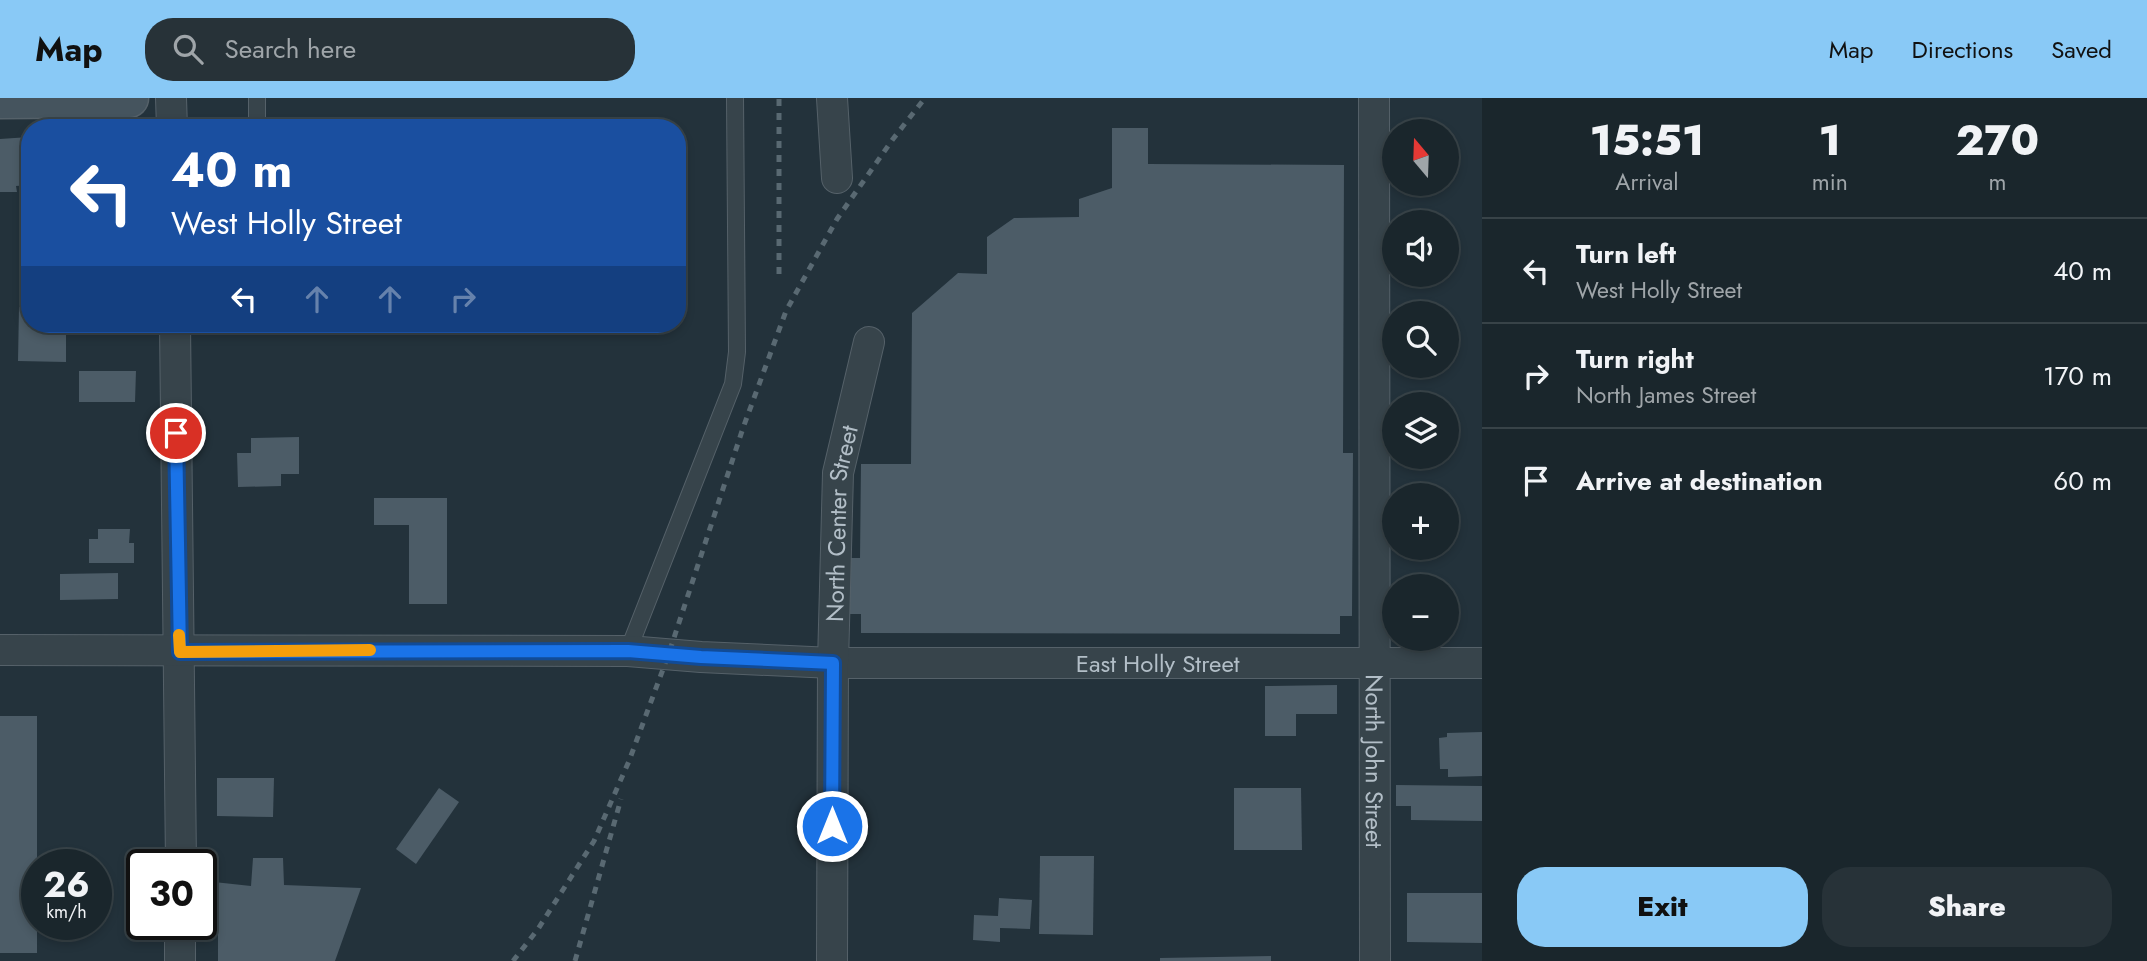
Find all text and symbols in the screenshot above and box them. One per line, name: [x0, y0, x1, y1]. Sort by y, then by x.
search box: [145, 18, 635, 81]
text: Map: [35, 26, 103, 73]
icon: search: [169, 30, 207, 68]
text: Search here: [225, 30, 356, 68]
text: Map: [1829, 32, 1874, 67]
text: Directions: [1912, 32, 2013, 67]
text: Saved: [2051, 32, 2112, 67]
text: 15:51: [1590, 110, 1704, 171]
text: 1: [1819, 110, 1841, 171]
text: 270: [1956, 110, 2039, 171]
north arrow: [1382, 119, 1460, 196]
map controls: [1382, 119, 1459, 651]
text: 40 m: [171, 135, 293, 205]
icon: left: [56, 147, 147, 238]
text: Arrival: [1615, 165, 1679, 199]
text: min: [1812, 165, 1848, 199]
text: m: [1988, 165, 2006, 199]
text: West Holly Street: [171, 200, 402, 246]
button: sound: [1382, 210, 1459, 287]
text: Turn left: [1576, 235, 1676, 273]
icon: left: [1517, 252, 1555, 290]
text: 40 m: [2053, 252, 2112, 290]
text: West Holly Street: [1576, 273, 1742, 307]
icon: left: [225, 280, 263, 318]
icon: ahead: [298, 280, 336, 318]
icon: ahead: [371, 280, 409, 318]
icon: right: [444, 280, 482, 318]
button: search: [1382, 301, 1459, 378]
text: Turn right: [1576, 340, 1694, 378]
icon: right: [1517, 357, 1555, 395]
text: 170 m: [2043, 357, 2112, 395]
text: North James Street: [1576, 378, 1756, 412]
button: layers: [1382, 392, 1459, 469]
pin: [146, 403, 206, 463]
icon: arrive: [157, 414, 195, 452]
street label: North Center Street: [817, 421, 866, 622]
icon: arrive: [1517, 462, 1555, 500]
text: Arrive at destination: [1576, 462, 1823, 500]
text: 60 m: [2053, 462, 2112, 500]
button: +: [1382, 483, 1459, 560]
button: −: [1382, 574, 1459, 651]
street label: East Holly Street: [1076, 646, 1240, 681]
street label: North John Street: [1357, 674, 1392, 848]
position arrow: [795, 789, 869, 863]
speed limit sign: 30: [126, 849, 217, 940]
text: 26: [43, 860, 90, 910]
button: Exit: [1517, 867, 1808, 947]
button: Share: [1822, 867, 2112, 947]
text: km/h: [46, 899, 87, 925]

